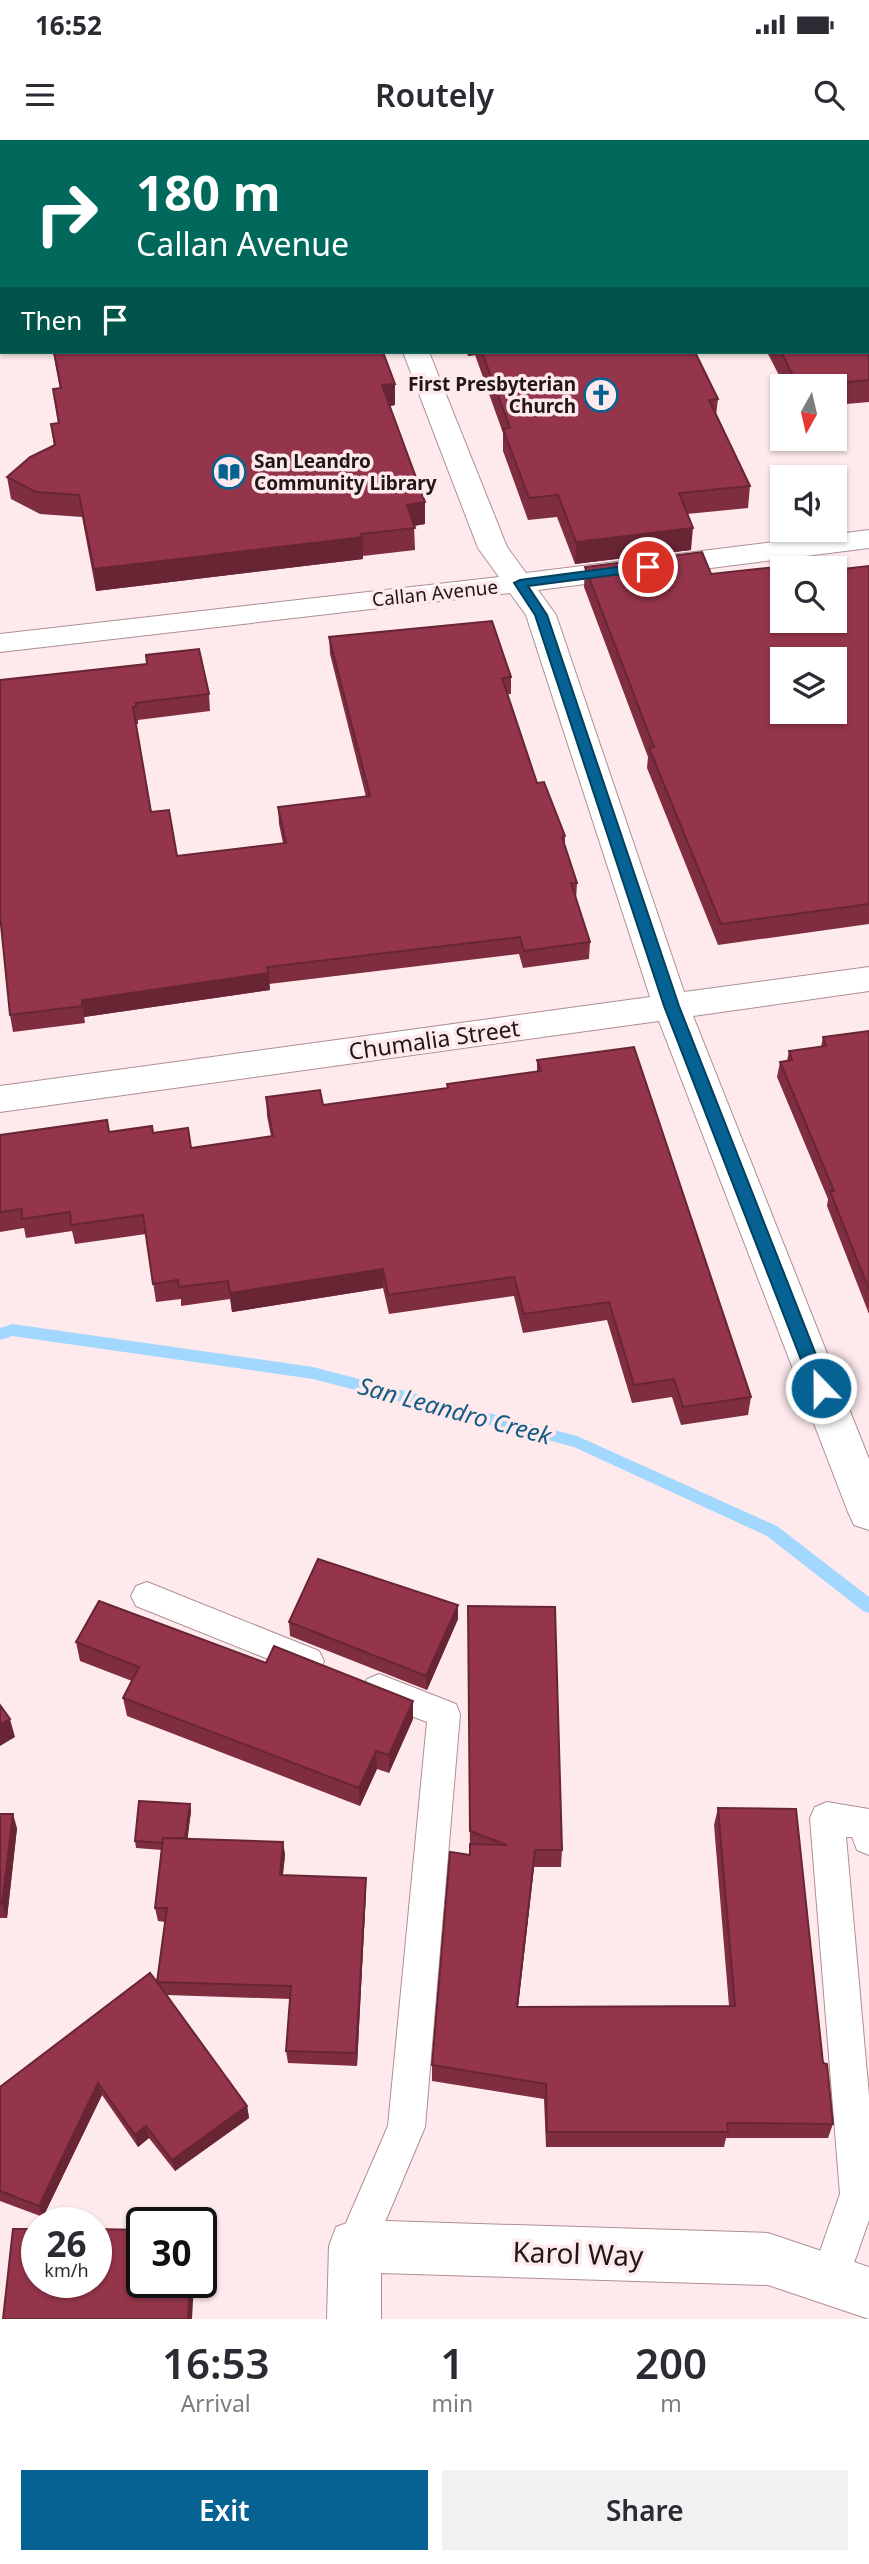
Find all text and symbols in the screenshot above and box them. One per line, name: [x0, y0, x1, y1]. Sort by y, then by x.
text: 16:52: [35, 7, 102, 43]
text: Routely: [375, 73, 494, 116]
icon: menu: [21, 76, 59, 114]
icon: search: [810, 76, 848, 114]
text: 180 m: [136, 159, 281, 225]
icon: right: [21, 168, 112, 259]
text: Callan Avenue: [136, 222, 349, 265]
icon: arrive: [96, 301, 134, 339]
text: Then: [21, 302, 82, 338]
place label: First Presbyterian Church: [408, 371, 576, 419]
north arrow: [770, 374, 847, 452]
map controls: [770, 374, 847, 724]
church icon: First Presbyterian Church: [582, 376, 620, 414]
place label: San Leandro Community Library: [254, 448, 437, 496]
library icon: San Leandro Community Library: [210, 453, 248, 491]
button: sound: [770, 465, 847, 542]
pin: [618, 537, 678, 597]
icon: arrive: [629, 548, 667, 586]
button: search: [770, 556, 847, 633]
street label: Callan Avenue: [371, 573, 499, 613]
button: layers: [770, 647, 847, 724]
street label: Chumalia Street: [346, 1011, 522, 1067]
position arrow: [784, 1351, 858, 1425]
water label: San Leandro Creek: [355, 1368, 556, 1452]
speed limit sign: 30: [126, 2207, 217, 2298]
text: 26: [46, 2220, 87, 2267]
street label: Karol Way: [512, 2232, 645, 2274]
text: km/h: [44, 2258, 89, 2282]
text: 16:53: [162, 2334, 270, 2391]
text: 1: [440, 2334, 464, 2391]
text: 200: [635, 2334, 707, 2391]
text: Arrival: [181, 2387, 251, 2419]
text: min: [431, 2387, 473, 2419]
text: m: [660, 2387, 682, 2419]
button: Exit: [21, 2470, 428, 2550]
button: Share: [442, 2470, 848, 2550]

